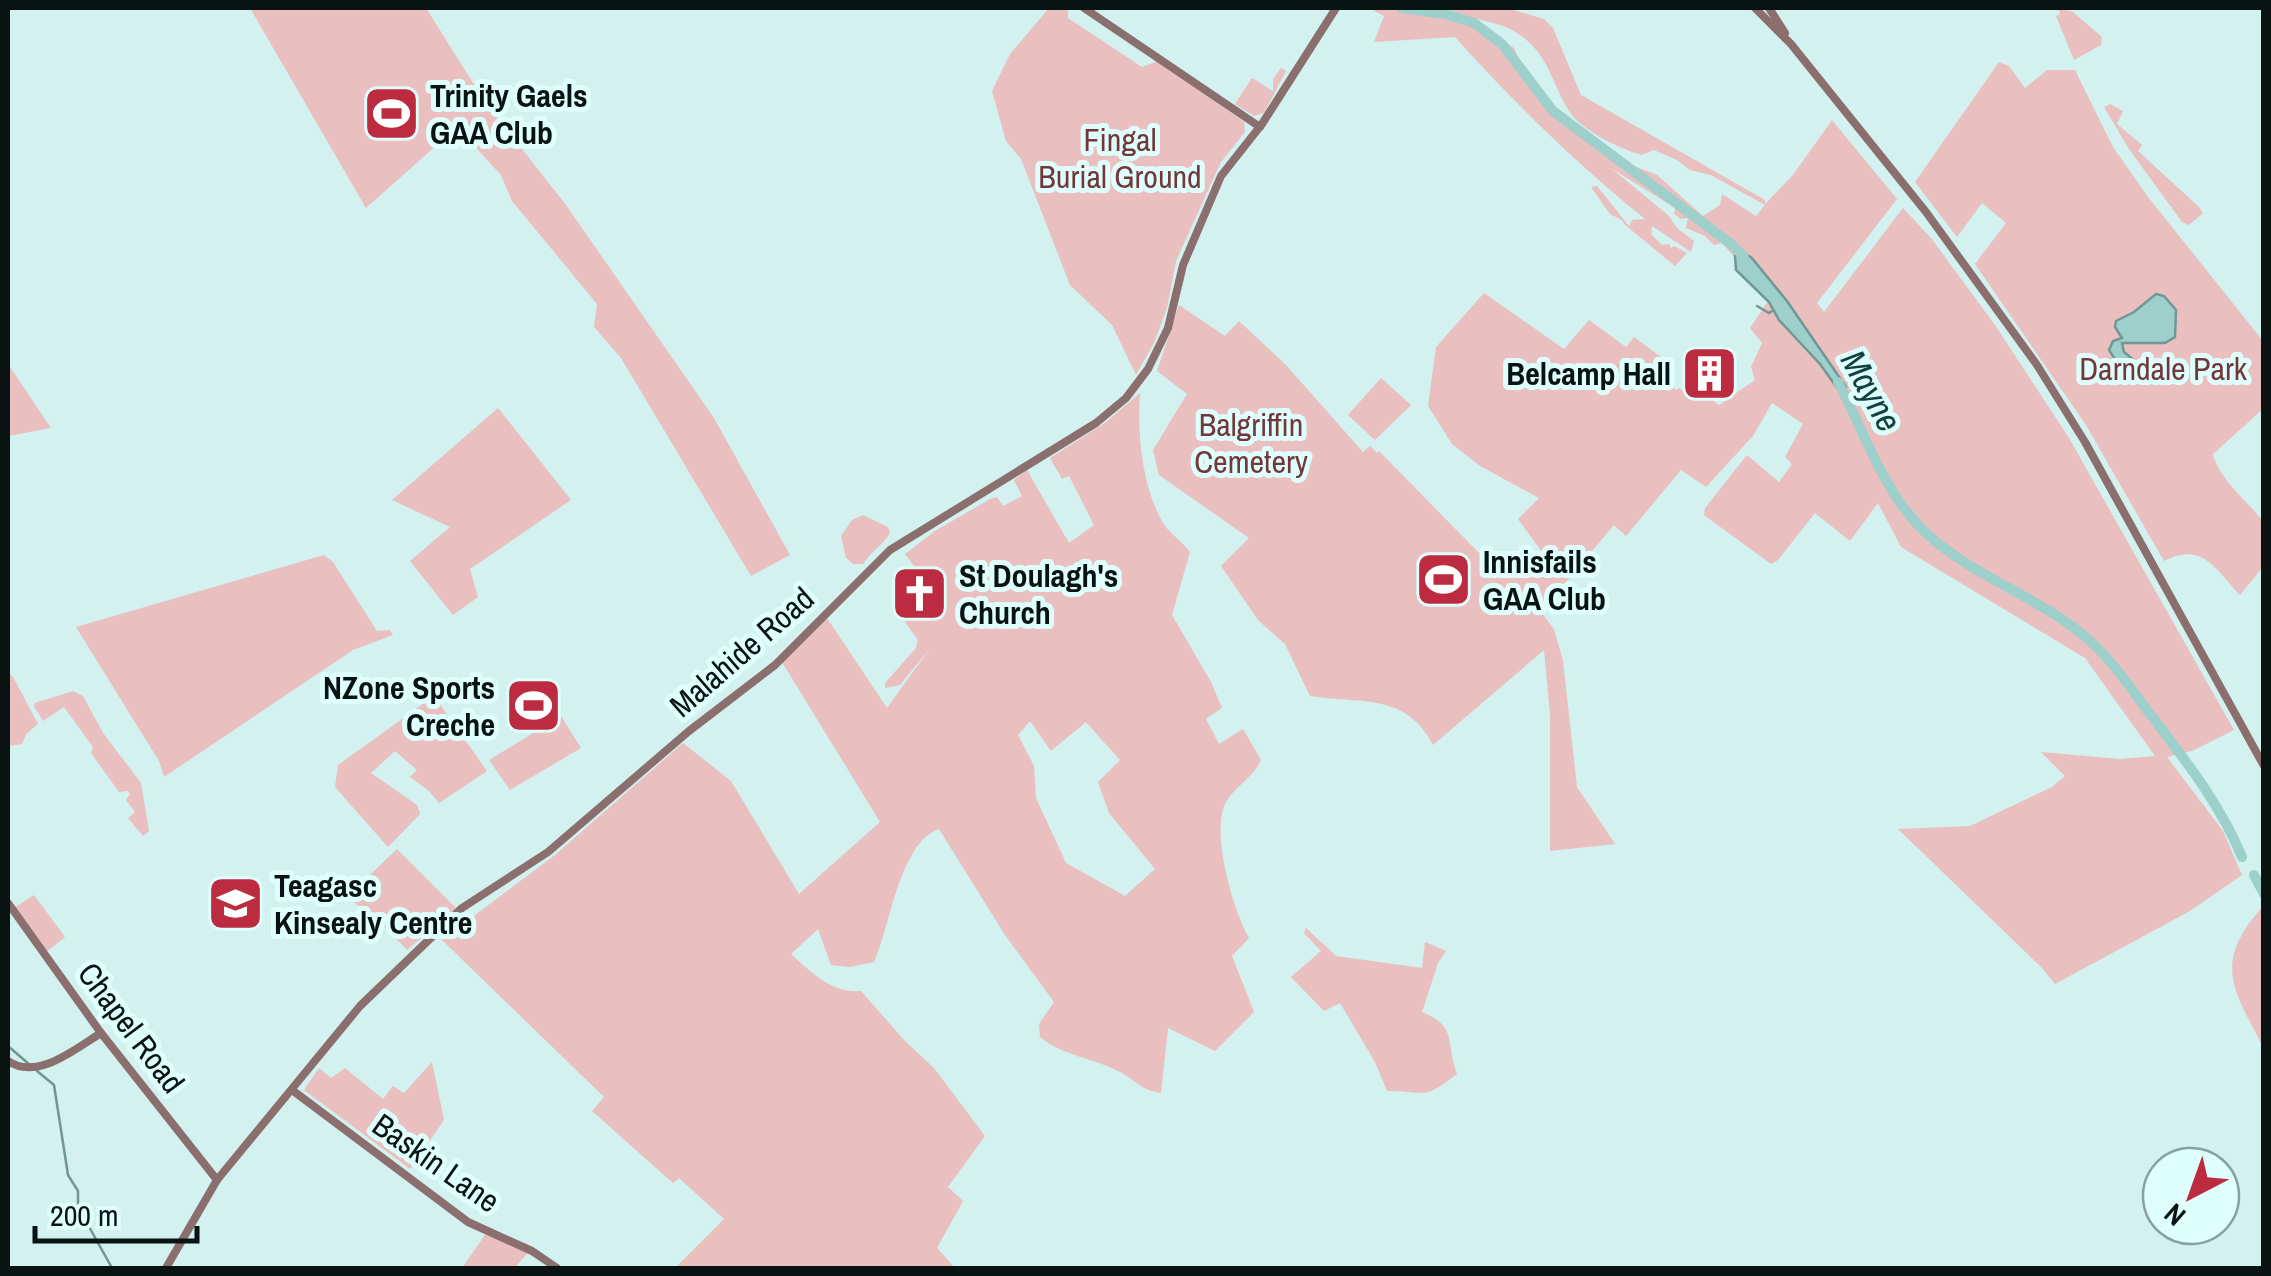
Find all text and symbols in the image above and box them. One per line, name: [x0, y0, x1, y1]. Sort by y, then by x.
place label: Trinity Gaels GAA Club: [430, 74, 588, 154]
sports icon: Trinity Gaels GAA Club: [361, 84, 421, 144]
park label: Fingal Burial Ground: [1038, 118, 1202, 198]
water label: Mayne: [1830, 342, 1913, 440]
building icon: Belcamp Hall: [1680, 344, 1740, 404]
park label: Darndale Park: [2079, 347, 2248, 390]
place label: Belcamp Hall: [1506, 352, 1671, 395]
park label: Balgriffin Cemetery: [1194, 403, 1308, 483]
place label: Innisfails GAA Club: [1483, 540, 1606, 620]
sports icon: Innisfails GAA Club: [1414, 550, 1474, 610]
place label: St Doulagh's Church: [959, 554, 1118, 634]
church icon: St Doulagh's Church: [890, 564, 950, 624]
street label: Malahide Road: [660, 577, 823, 726]
place label: NZone Sports Creche: [323, 666, 495, 746]
sports icon: NZone Sports Creche: [504, 676, 564, 736]
place label: Teagasc Kinsealy Centre: [274, 864, 472, 944]
school or university icon: Teagasc Kinsealy Centre: [205, 874, 265, 934]
street label: Chapel Road: [68, 954, 195, 1102]
street label: Baskin Lane: [364, 1103, 508, 1222]
north arrow: [2141, 1146, 2241, 1246]
scale bar: [35, 1181, 198, 1243]
text: 200 m: [50, 1195, 118, 1235]
text: N: [2156, 1195, 2193, 1235]

